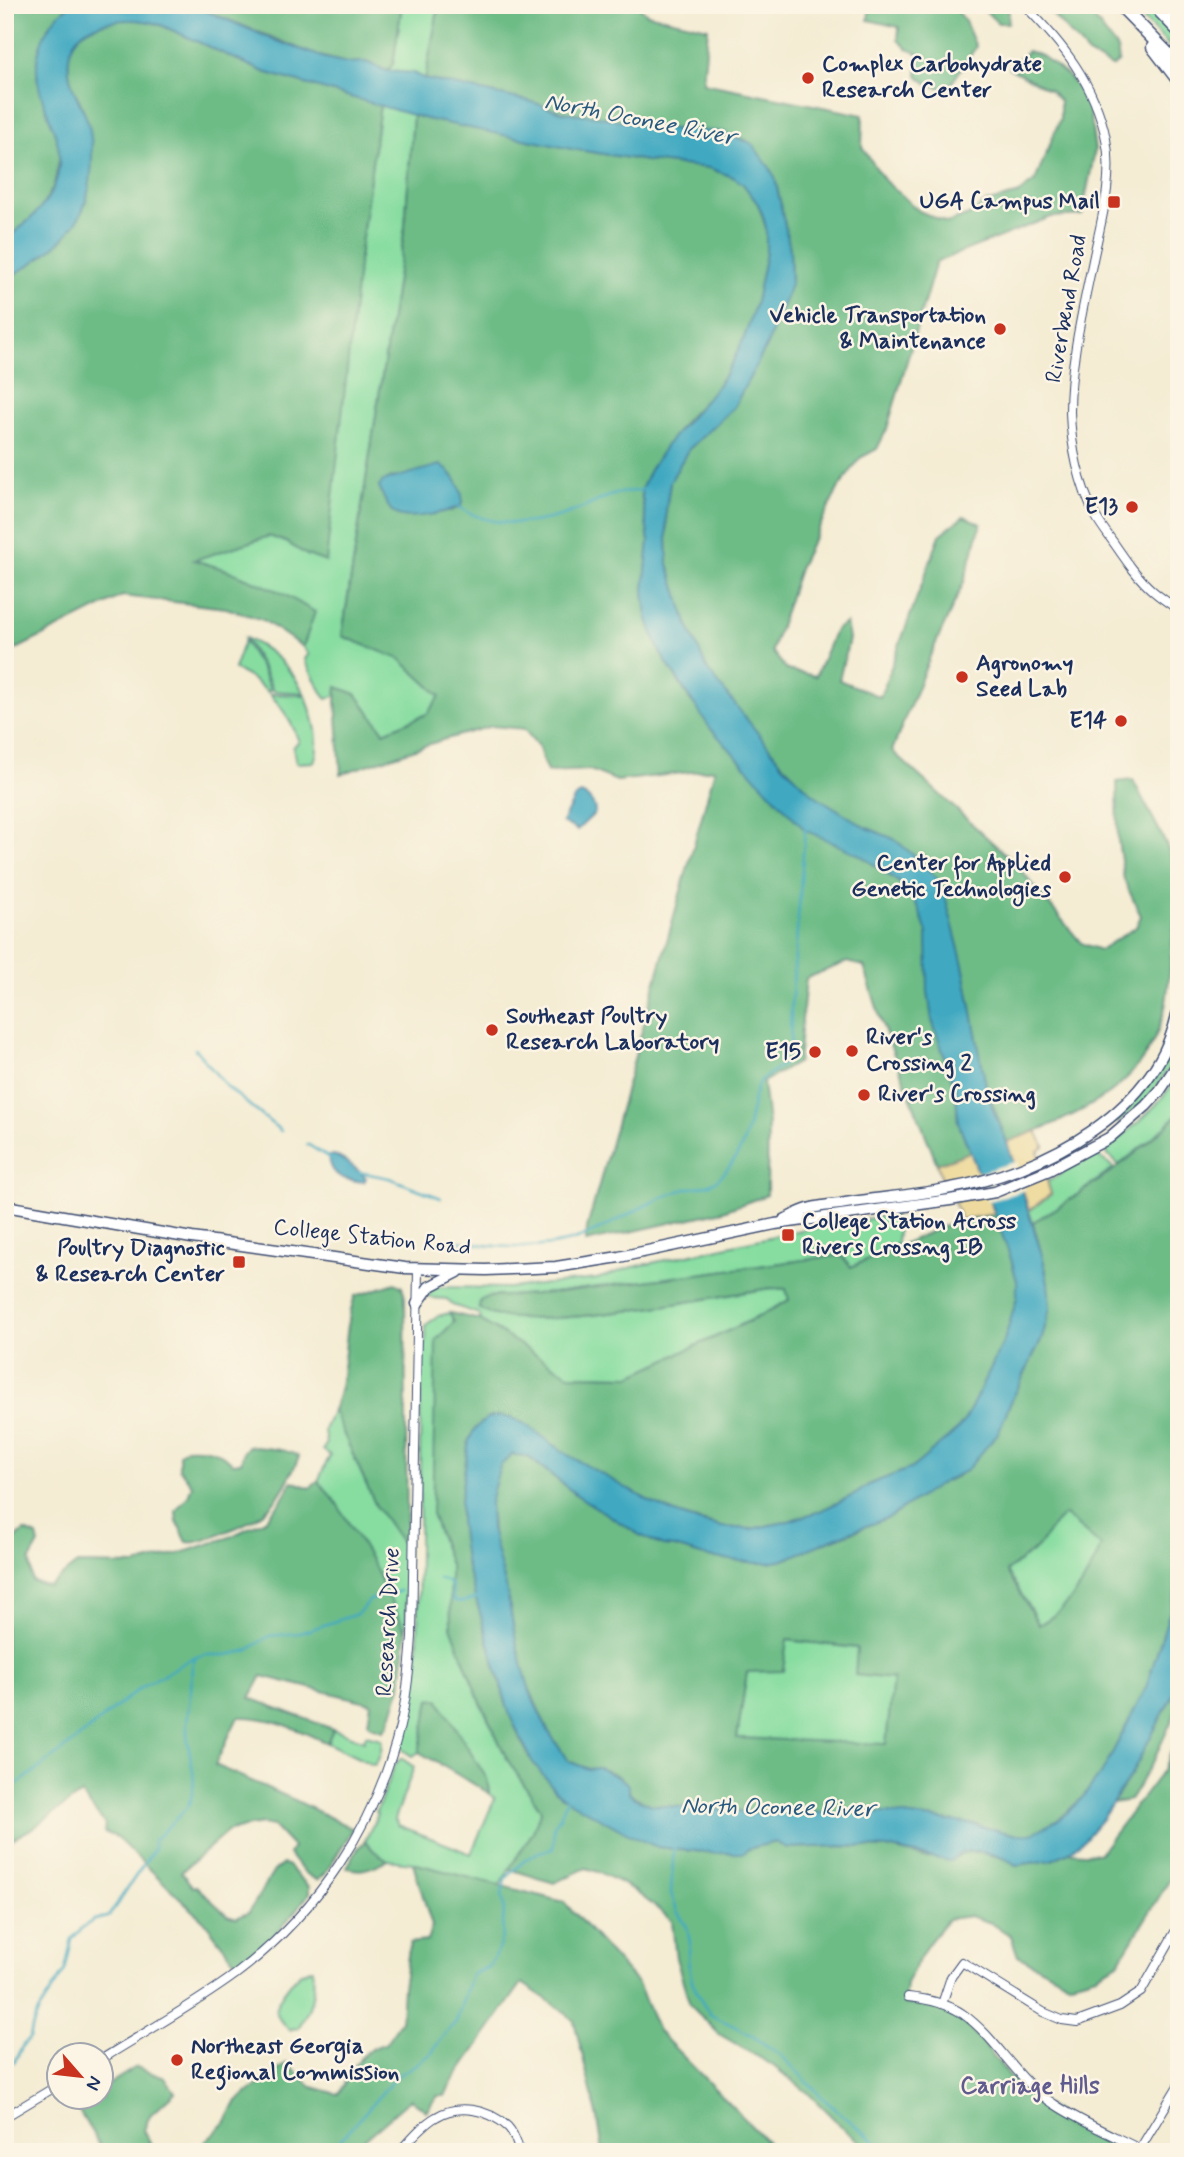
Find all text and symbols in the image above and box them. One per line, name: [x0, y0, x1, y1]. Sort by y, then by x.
place label: Complex Carbohydrate Research Center: [822, 50, 1042, 106]
marker: Complex Carbohydrate Research Center: [800, 70, 816, 86]
water label: North Oconee River: [542, 86, 742, 154]
place label: UGA Campus Mail: [919, 187, 1100, 217]
marker: UGA Campus Mail: [1106, 194, 1122, 210]
street label: Riverbend Road: [1039, 233, 1095, 385]
place label: Vehicle Transportation & Maintenance: [770, 301, 986, 357]
marker: Vehicle Transportation & Maintenance: [992, 321, 1008, 337]
place label: E13: [1085, 492, 1118, 522]
marker: E13: [1124, 499, 1140, 515]
place label: Agronomy Seed Lab: [976, 649, 1073, 705]
marker: Agronomy Seed Lab: [954, 669, 970, 685]
place label: E14: [1069, 706, 1107, 736]
marker: E14: [1113, 713, 1129, 729]
place label: Center for Applied Genetic Technologies: [851, 849, 1052, 907]
marker: Center for Applied Genetic Technologies: [1057, 869, 1073, 885]
place label: Southeast Poultry Research Laboratory: [506, 1002, 719, 1058]
marker: Southeast Poultry Research Laboratory: [484, 1022, 500, 1038]
place label: River's Crossing 2: [866, 1023, 973, 1079]
place label: E15: [765, 1037, 801, 1067]
marker: River's Crossing 2: [844, 1043, 860, 1059]
marker: E15: [807, 1044, 823, 1060]
place label: River's Crossing: [878, 1080, 1036, 1110]
marker: River's Crossing: [856, 1087, 872, 1103]
place label: College Station Across Rivers Crossng IB: [802, 1207, 1017, 1263]
street label: College Station Road: [272, 1213, 472, 1263]
marker: College Station Across Rivers Crossng IB: [780, 1227, 796, 1243]
place label: Poultry Diagnostic & Research Center: [36, 1234, 226, 1290]
marker: Poultry Diagnostic & Research Center: [231, 1254, 247, 1270]
street label: Research Drive: [370, 1547, 408, 1697]
water label: North Oconee River: [681, 1791, 879, 1825]
place label: Northeast Georgia Regional Commission: [191, 2032, 399, 2091]
north arrow: [46, 2042, 116, 2112]
marker: Northeast Georgia Regional Commission: [169, 2052, 185, 2068]
district label: Carriage Hills: [960, 2071, 1100, 2103]
text: N: [80, 2072, 108, 2095]

